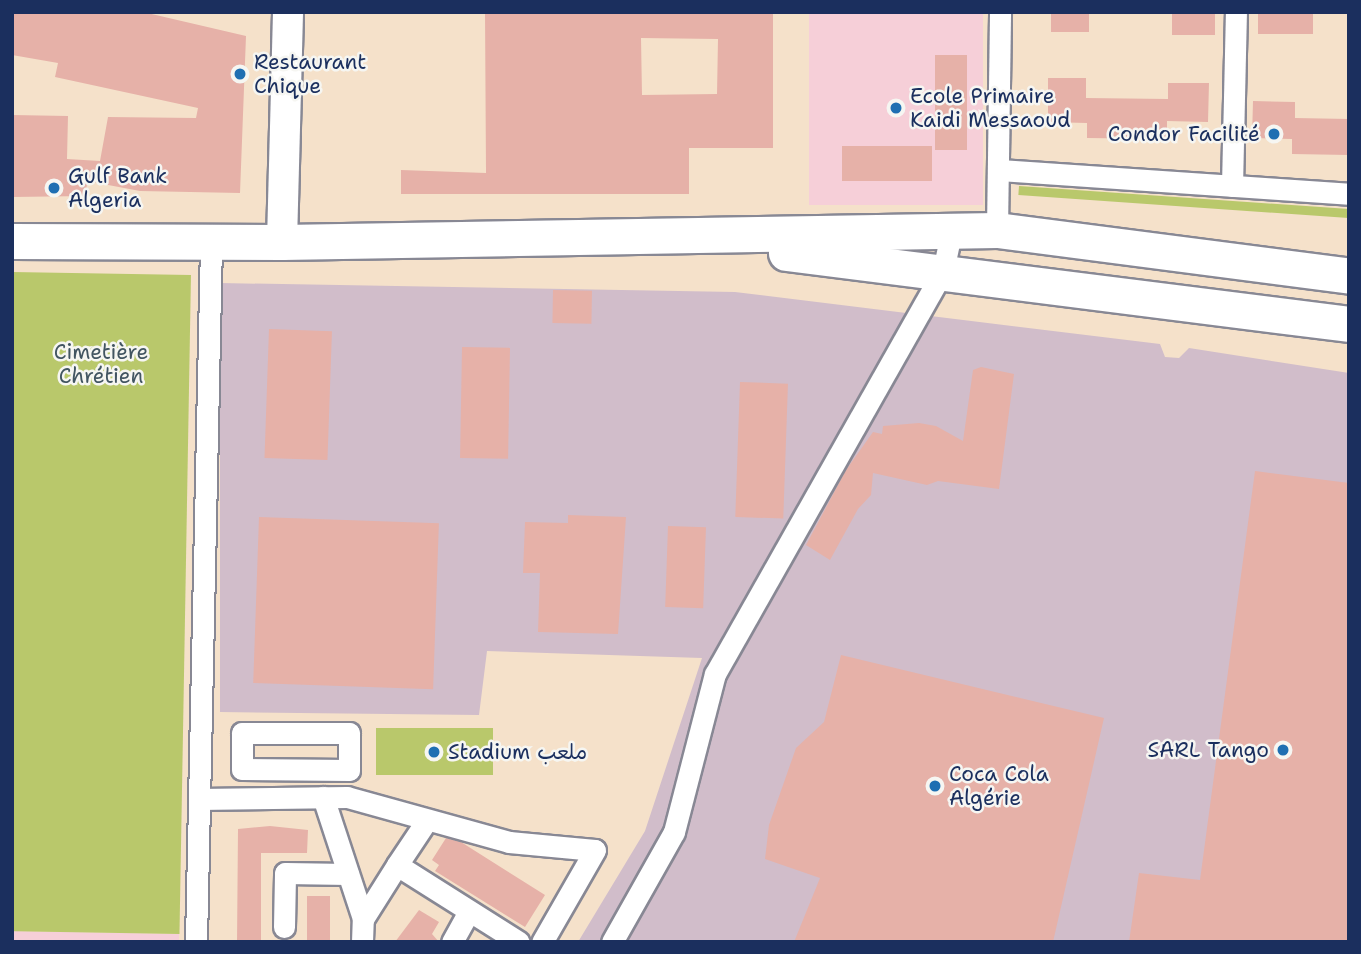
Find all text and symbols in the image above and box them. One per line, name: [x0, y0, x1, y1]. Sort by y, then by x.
place label: Restaurant Chique: [254, 49, 366, 99]
marker: Restaurant Chique: [232, 66, 248, 82]
place label: Ecole Primaire Kaidi Messaoud: [910, 83, 1071, 133]
marker: Ecole Primaire Kaidi Messaoud: [888, 100, 904, 116]
place label: Condor Facilité: [1108, 121, 1260, 147]
marker: Condor Facilité: [1266, 126, 1282, 142]
place label: Gulf Bank Algeria: [68, 163, 167, 213]
marker: Gulf Bank Algeria: [46, 180, 62, 196]
park label: Cimetière Chrétien: [54, 339, 148, 389]
place label: SARL Tango: [1148, 737, 1269, 763]
place label: Stadium ملعب: [448, 739, 587, 765]
marker: SARL Tango: [1275, 742, 1291, 758]
marker: Stadium ملعب: [426, 744, 442, 760]
place label: Coca Cola Algérie: [949, 761, 1049, 811]
marker: Coca Cola Algérie: [927, 778, 943, 794]

